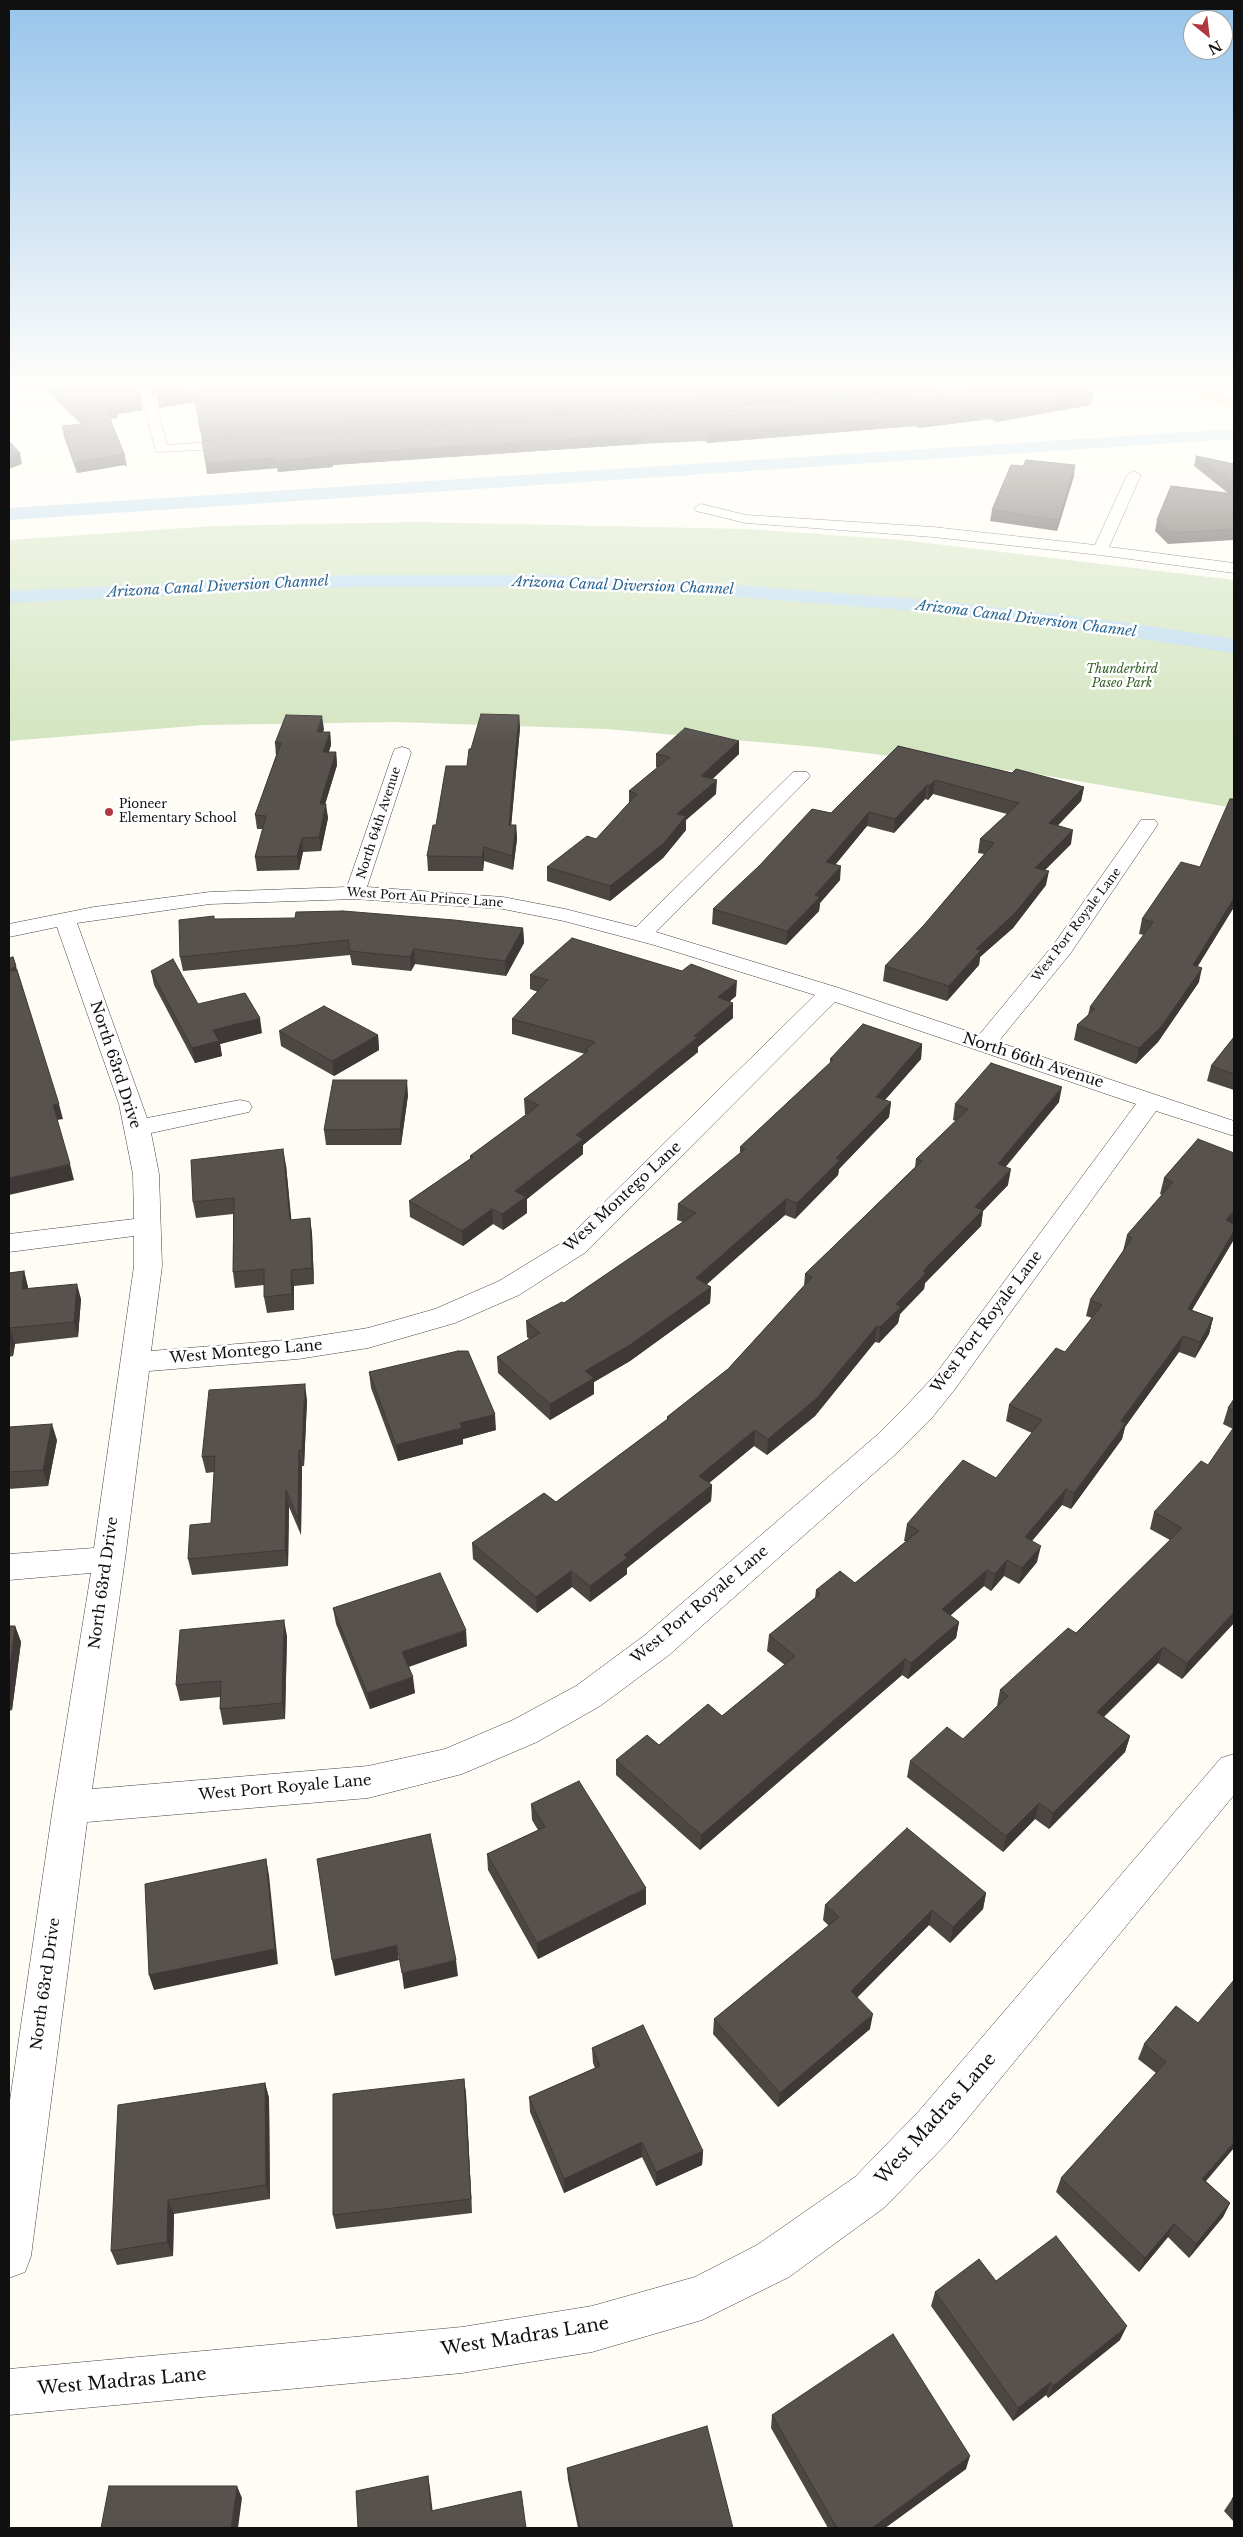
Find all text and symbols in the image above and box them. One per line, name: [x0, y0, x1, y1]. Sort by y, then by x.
north arrow: [1183, 10, 1233, 60]
text: N: [1205, 36, 1225, 58]
water label: Arizona Canal Diversion Channel: [107, 573, 329, 601]
water label: Arizona Canal Diversion Channel: [512, 574, 734, 598]
water label: Arizona Canal Diversion Channel: [915, 597, 1137, 641]
park label: Thunderbird Paseo Park: [1086, 663, 1158, 691]
street label: North 64th Avenue: [354, 765, 404, 881]
place label: Pioneer Elementary School: [119, 798, 237, 826]
marker: Pioneer Elementary School: [103, 806, 115, 818]
street label: West Port Royale Lane: [1029, 865, 1125, 985]
street label: West Port Au Prince Lane: [346, 885, 504, 911]
street label: North 63rd Drive: [86, 999, 144, 1131]
street label: North 66th Avenue: [960, 1030, 1106, 1092]
street label: West Montego Lane: [561, 1138, 685, 1256]
street label: West Port Royale Lane: [928, 1247, 1046, 1397]
street label: West Montego Lane: [169, 1336, 323, 1368]
street label: North 63rd Drive: [86, 1516, 122, 1650]
street label: West Port Royale Lane: [628, 1542, 772, 1668]
street label: West Port Royale Lane: [198, 1771, 372, 1805]
street label: North 63rd Drive: [28, 1917, 64, 2051]
street label: West Madras Lane: [871, 2049, 1001, 2189]
street label: West Madras Lane: [440, 2313, 610, 2361]
street label: West Madras Lane: [37, 2364, 207, 2400]

